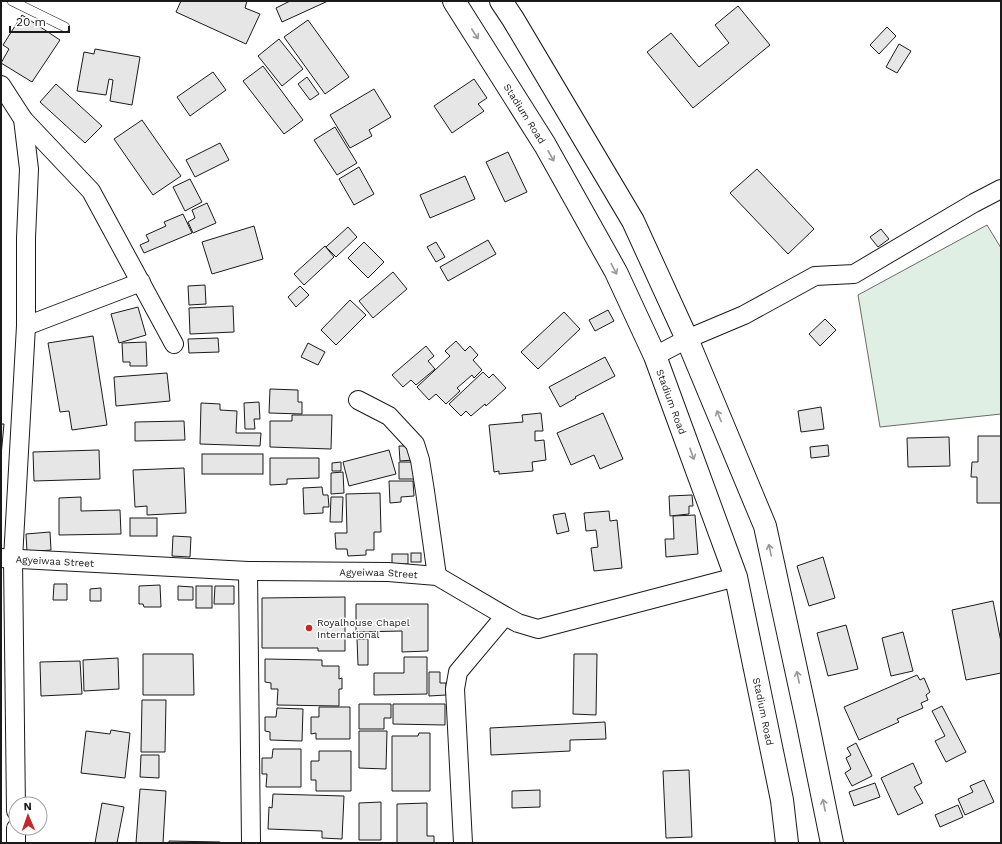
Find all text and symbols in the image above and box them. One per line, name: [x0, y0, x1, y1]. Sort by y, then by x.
scale bar: [10, 8, 69, 34]
text: 20 m: [16, 15, 46, 29]
one-way arrow: [471, 28, 479, 40]
street label: Stadium Road: [502, 81, 548, 145]
one-way arrow: [548, 149, 556, 161]
one-way arrow: [611, 263, 618, 275]
street label: Stadium Road: [655, 367, 689, 436]
one-way arrow: [715, 410, 722, 422]
one-way arrow: [688, 447, 696, 459]
one-way arrow: [765, 544, 773, 557]
street label: Agyeiwaa Street: [15, 553, 95, 568]
street label: Agyeiwaa Street: [339, 566, 419, 580]
place label: Royalhouse Chapel International: [317, 617, 410, 640]
marker: Royalhouse Chapel International: [304, 623, 314, 633]
one-way arrow: [793, 671, 801, 684]
street label: Stadium Road: [751, 677, 776, 746]
north arrow: [8, 796, 48, 836]
one-way arrow: [819, 799, 827, 812]
text: N: [23, 800, 32, 813]

